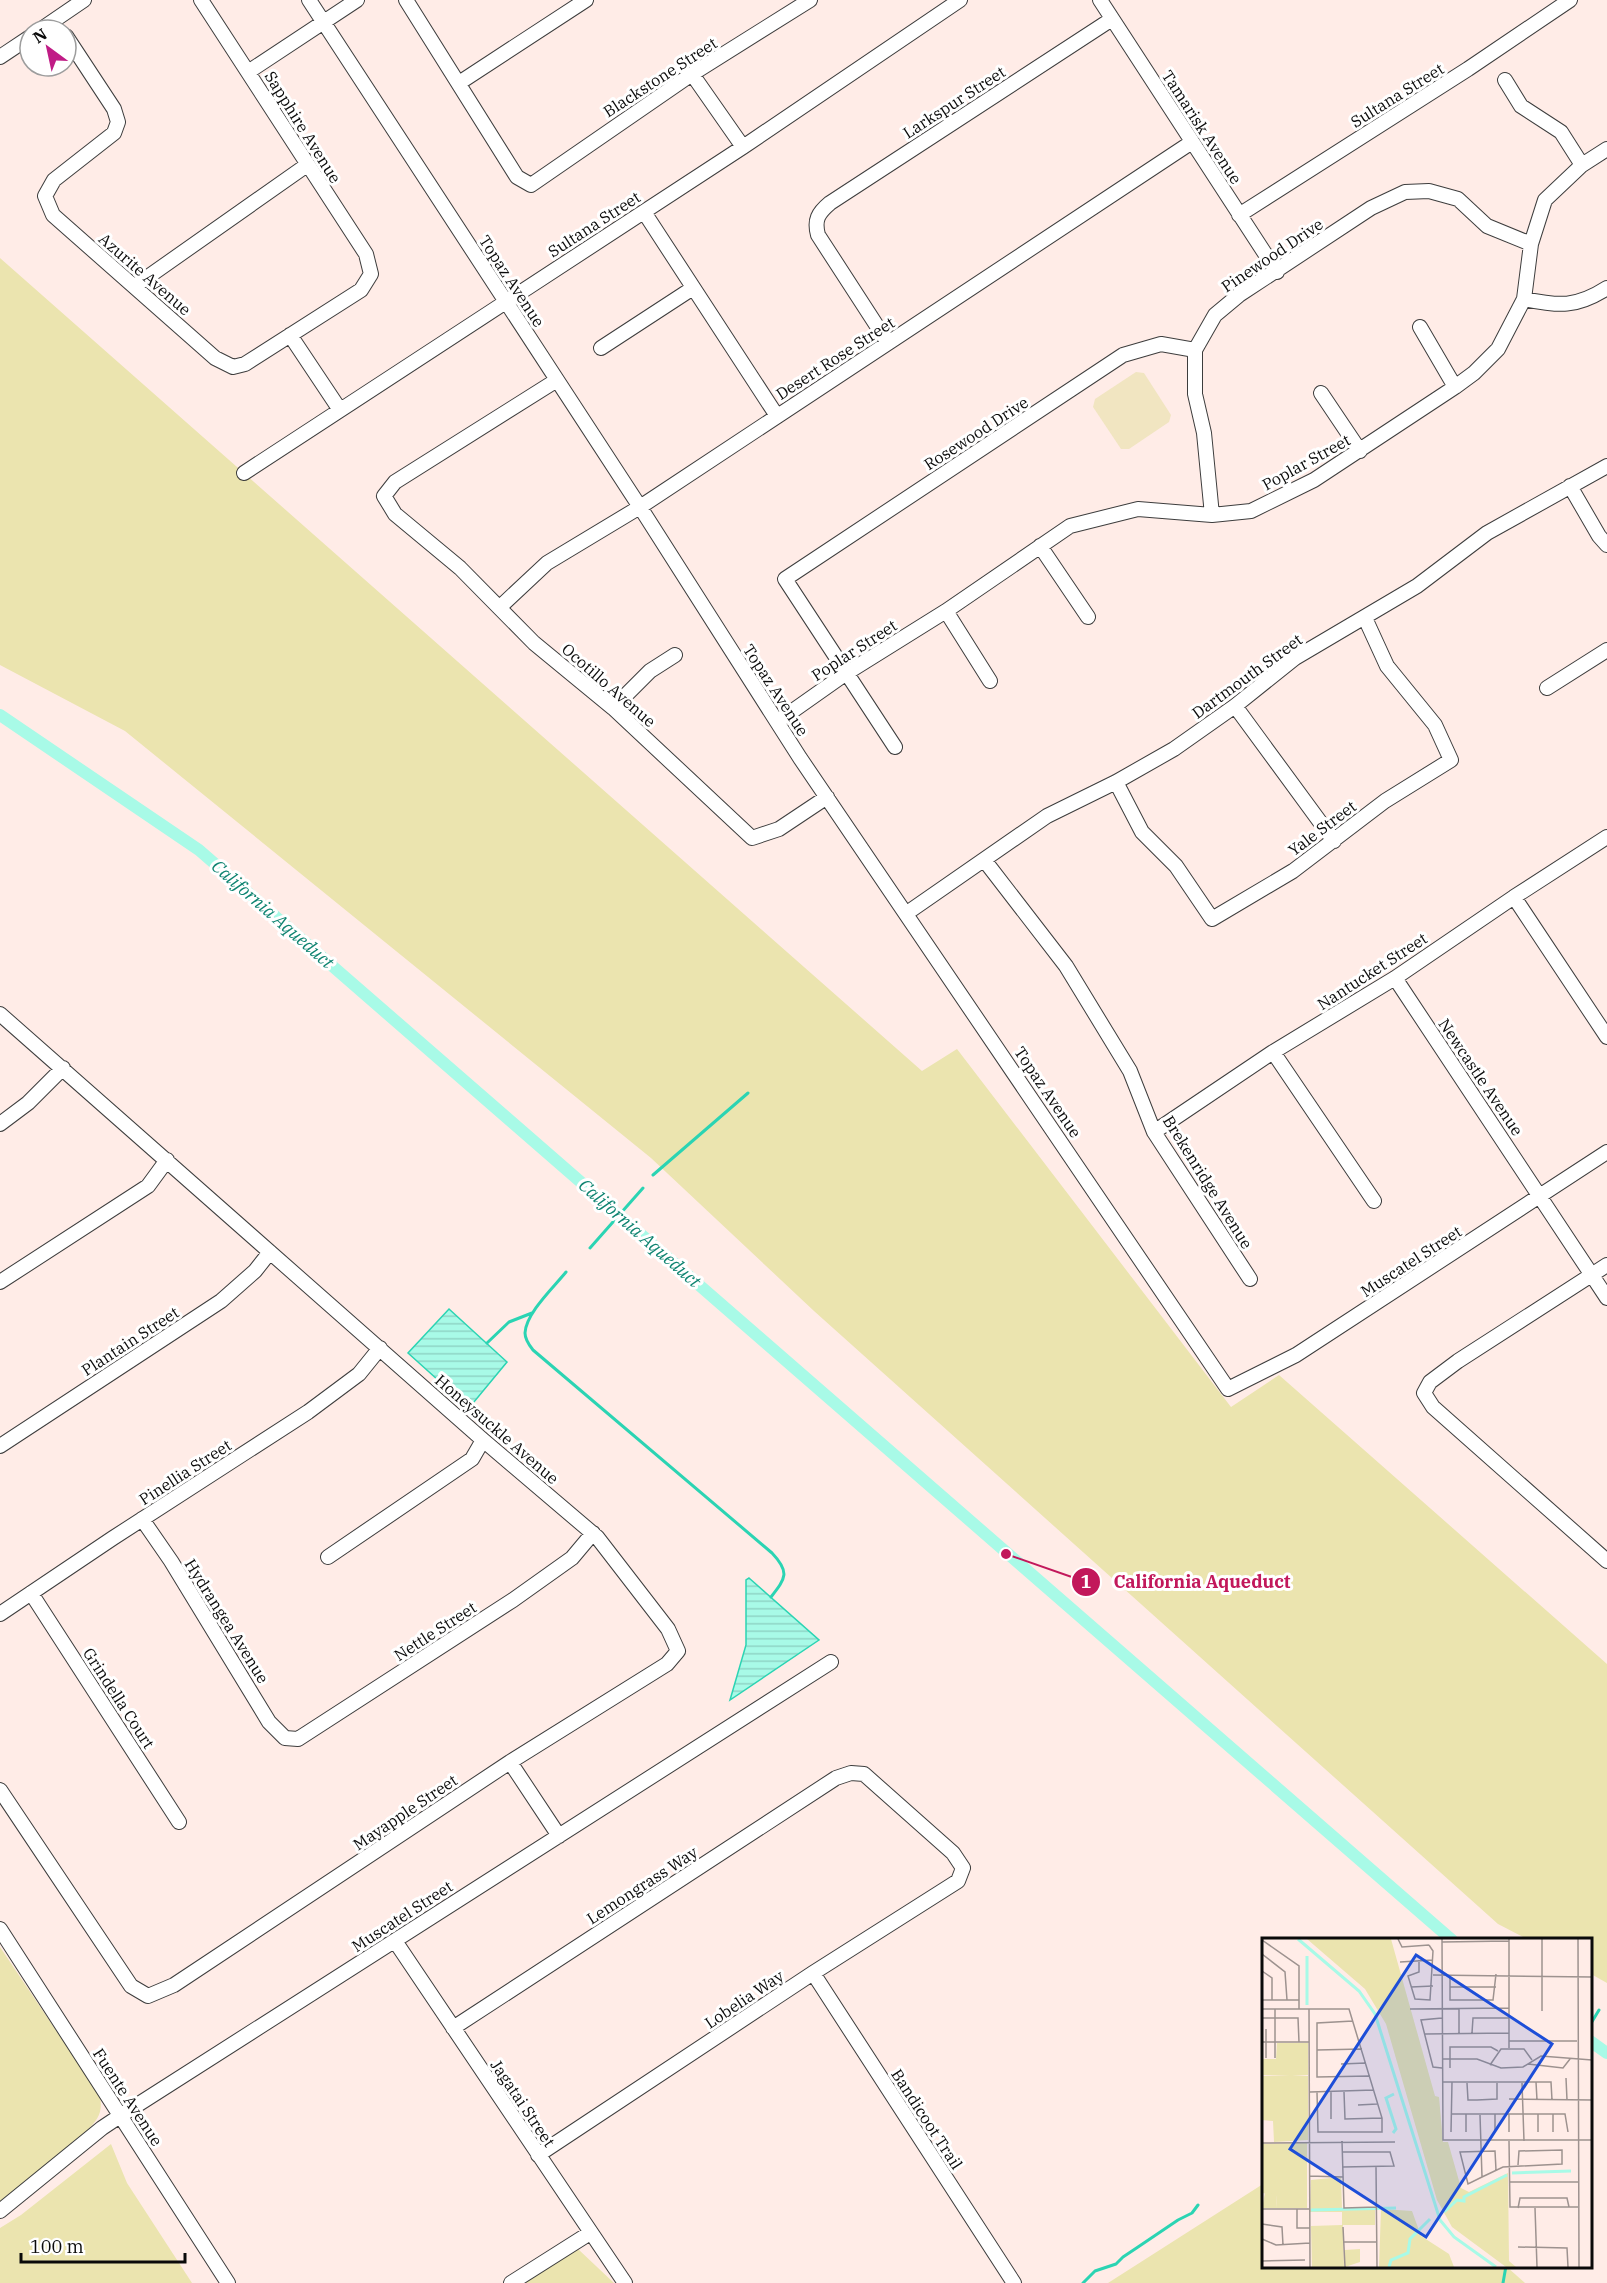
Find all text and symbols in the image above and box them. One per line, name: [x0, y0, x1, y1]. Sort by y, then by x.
north arrow: [18, 18, 78, 78]
text: N: [29, 24, 51, 47]
street label: Blackstone Street: [599, 33, 721, 121]
street label: Sultana Street: [1347, 58, 1448, 132]
street label: Larkspur Street: [899, 61, 1009, 143]
street label: Tamarisk Avenue: [1158, 66, 1246, 188]
street label: Sapphire Avenue: [260, 67, 346, 187]
street label: Sultana Street: [544, 187, 644, 261]
street label: Pinewood Drive: [1217, 214, 1327, 296]
street label: Azurite Avenue: [95, 229, 195, 319]
street label: Topaz Avenue: [475, 231, 549, 331]
street label: Desert Rose Street: [772, 312, 898, 404]
street label: Rosewood Drive: [920, 392, 1032, 474]
street label: Poplar Street: [1258, 429, 1354, 494]
street label: Poplar Street: [808, 615, 901, 685]
street label: Dartmouth Street: [1188, 629, 1306, 723]
street label: Ocotillo Avenue: [558, 639, 660, 731]
street label: Topaz Avenue: [739, 640, 813, 740]
street label: Yale Street: [1284, 796, 1360, 860]
water label: California Aqueduct: [207, 855, 339, 974]
street label: Nantucket Street: [1313, 928, 1431, 1014]
street label: Newcastle Avenue: [1434, 1015, 1528, 1139]
street label: Topaz Avenue: [1010, 1043, 1086, 1141]
street label: Brekenridge Avenue: [1159, 1112, 1257, 1252]
water label: California Aqueduct: [574, 1174, 706, 1293]
street label: Muscatel Street: [1357, 1221, 1465, 1301]
street label: Plantain Street: [78, 1302, 183, 1380]
street label: Honeysuckle Avenue: [431, 1370, 563, 1488]
street label: Pinellia Street: [135, 1435, 235, 1509]
street label: Hydrangea Avenue: [181, 1555, 273, 1687]
callout: California Aqueduct: [1071, 1564, 1302, 1600]
text: 1: [1081, 1570, 1092, 1593]
text: California Aqueduct: [1113, 1570, 1291, 1593]
street label: Nettle Street: [390, 1597, 480, 1665]
street label: Grindella Court: [79, 1644, 159, 1753]
street label: Mayapple Street: [349, 1770, 461, 1854]
street label: Lemongrass Way: [583, 1842, 701, 1928]
street label: Muscatel Street: [348, 1876, 456, 1956]
inset map: [1262, 1938, 1592, 2268]
street label: Lobelia Way: [701, 1965, 788, 2033]
street label: Fuente Avenue: [89, 2044, 167, 2150]
street label: Jagatai Street: [486, 2055, 560, 2151]
street label: Bandicoot Trail: [887, 2065, 967, 2173]
scale bar: [21, 2226, 184, 2264]
text: 100 m: [30, 2235, 84, 2258]

